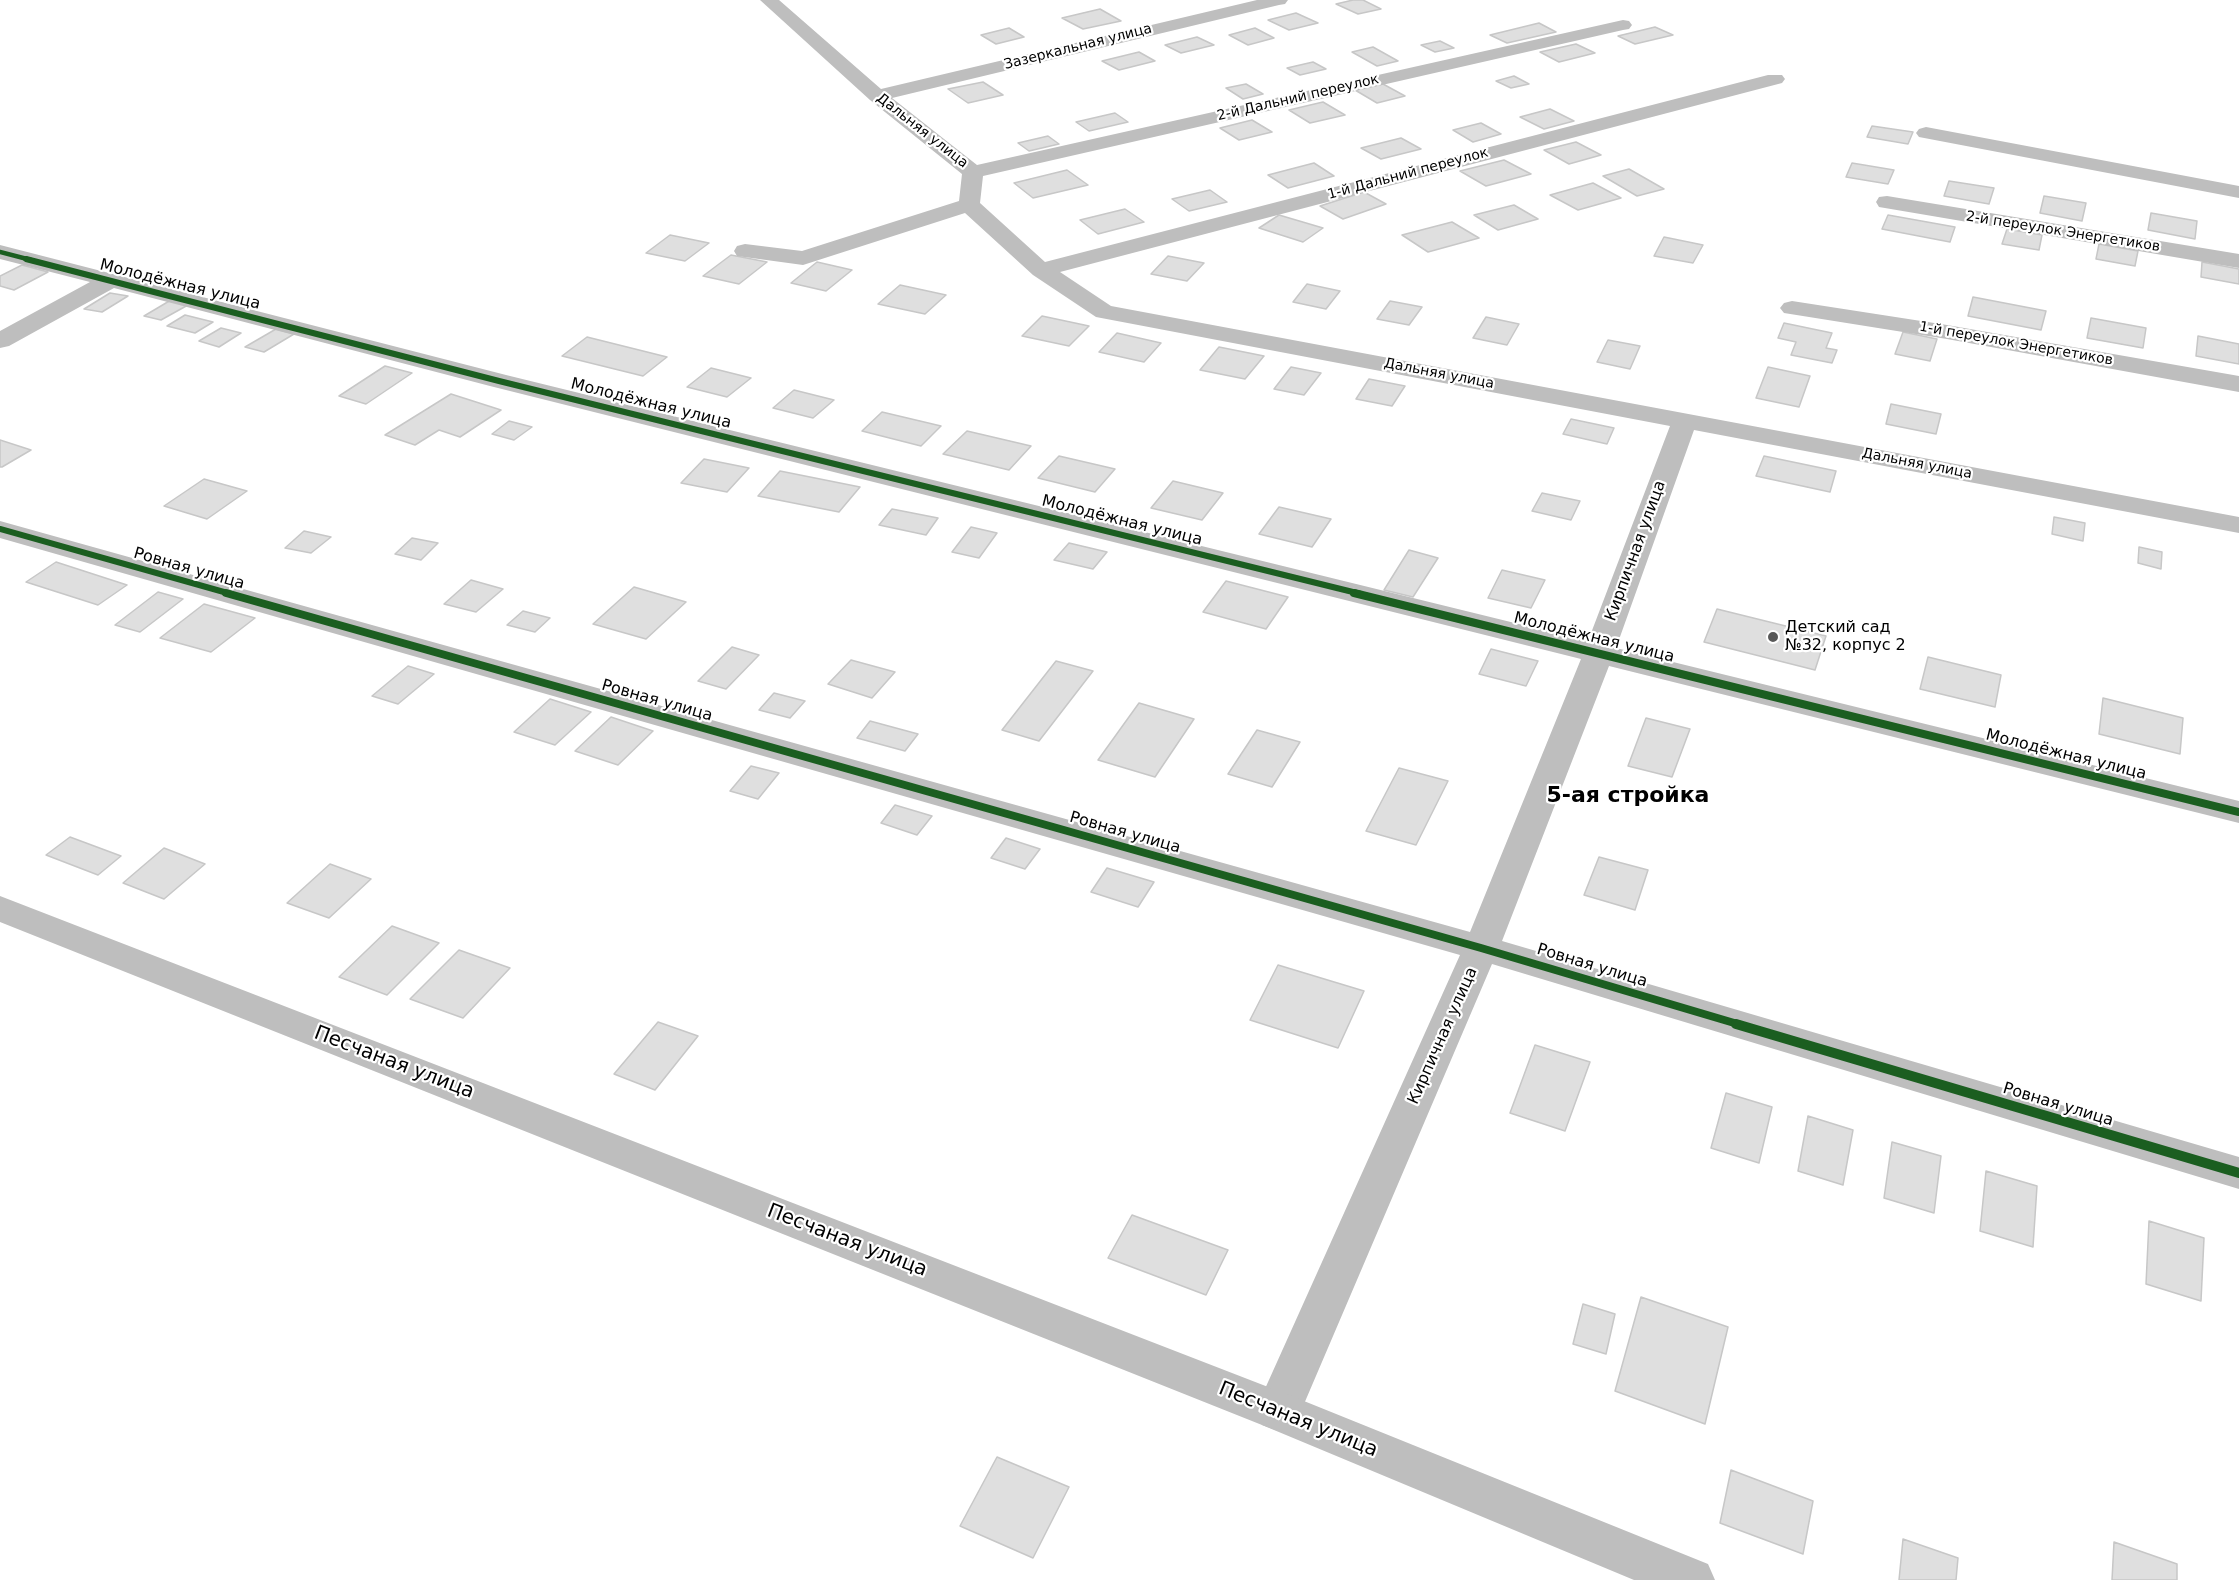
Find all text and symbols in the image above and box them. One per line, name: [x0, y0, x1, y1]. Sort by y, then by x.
street label: Зазеркальная улица: [1002, 20, 1154, 74]
street label: 2-й Дальний переулок: [1215, 71, 1381, 125]
street label: Дальняя улица: [873, 90, 971, 172]
street label: 1-й Дальний переулок: [1326, 144, 1490, 204]
street label: 2-й переулок Энергетиков: [1965, 208, 2161, 256]
street label: Молодёжная улица: [98, 256, 262, 314]
street label: 1-й переулок Энергетиков: [1918, 319, 2114, 369]
street label: Дальняя улица: [1383, 355, 1495, 393]
street label: Молодёжная улица: [569, 375, 733, 433]
street label: Дальняя улица: [1861, 445, 1973, 483]
street label: Кирпичная улица: [1602, 478, 1670, 624]
street label: Молодёжная улица: [1040, 492, 1204, 550]
street label: Ровная улица: [131, 544, 247, 594]
street label: Молодёжная улица: [1512, 609, 1676, 667]
place label: Детский сад №32, корпус 2: [1785, 618, 1906, 656]
marker: Детский сад №32, корпус 2: [1766, 630, 1780, 644]
street label: Ровная улица: [599, 676, 715, 726]
street label: Молодёжная улица: [1984, 726, 2148, 784]
district label: 5-ая стройка: [1547, 783, 1709, 809]
street label: Ровная улица: [1067, 808, 1183, 858]
street label: Ровная улица: [1534, 940, 1650, 992]
street label: Кирпичная улица: [1404, 964, 1482, 1108]
street label: Песчаная улица: [311, 1021, 477, 1105]
street label: Ровная улица: [2000, 1079, 2116, 1131]
street label: Песчаная улица: [764, 1199, 930, 1283]
street label: Песчаная улица: [1215, 1377, 1381, 1463]

